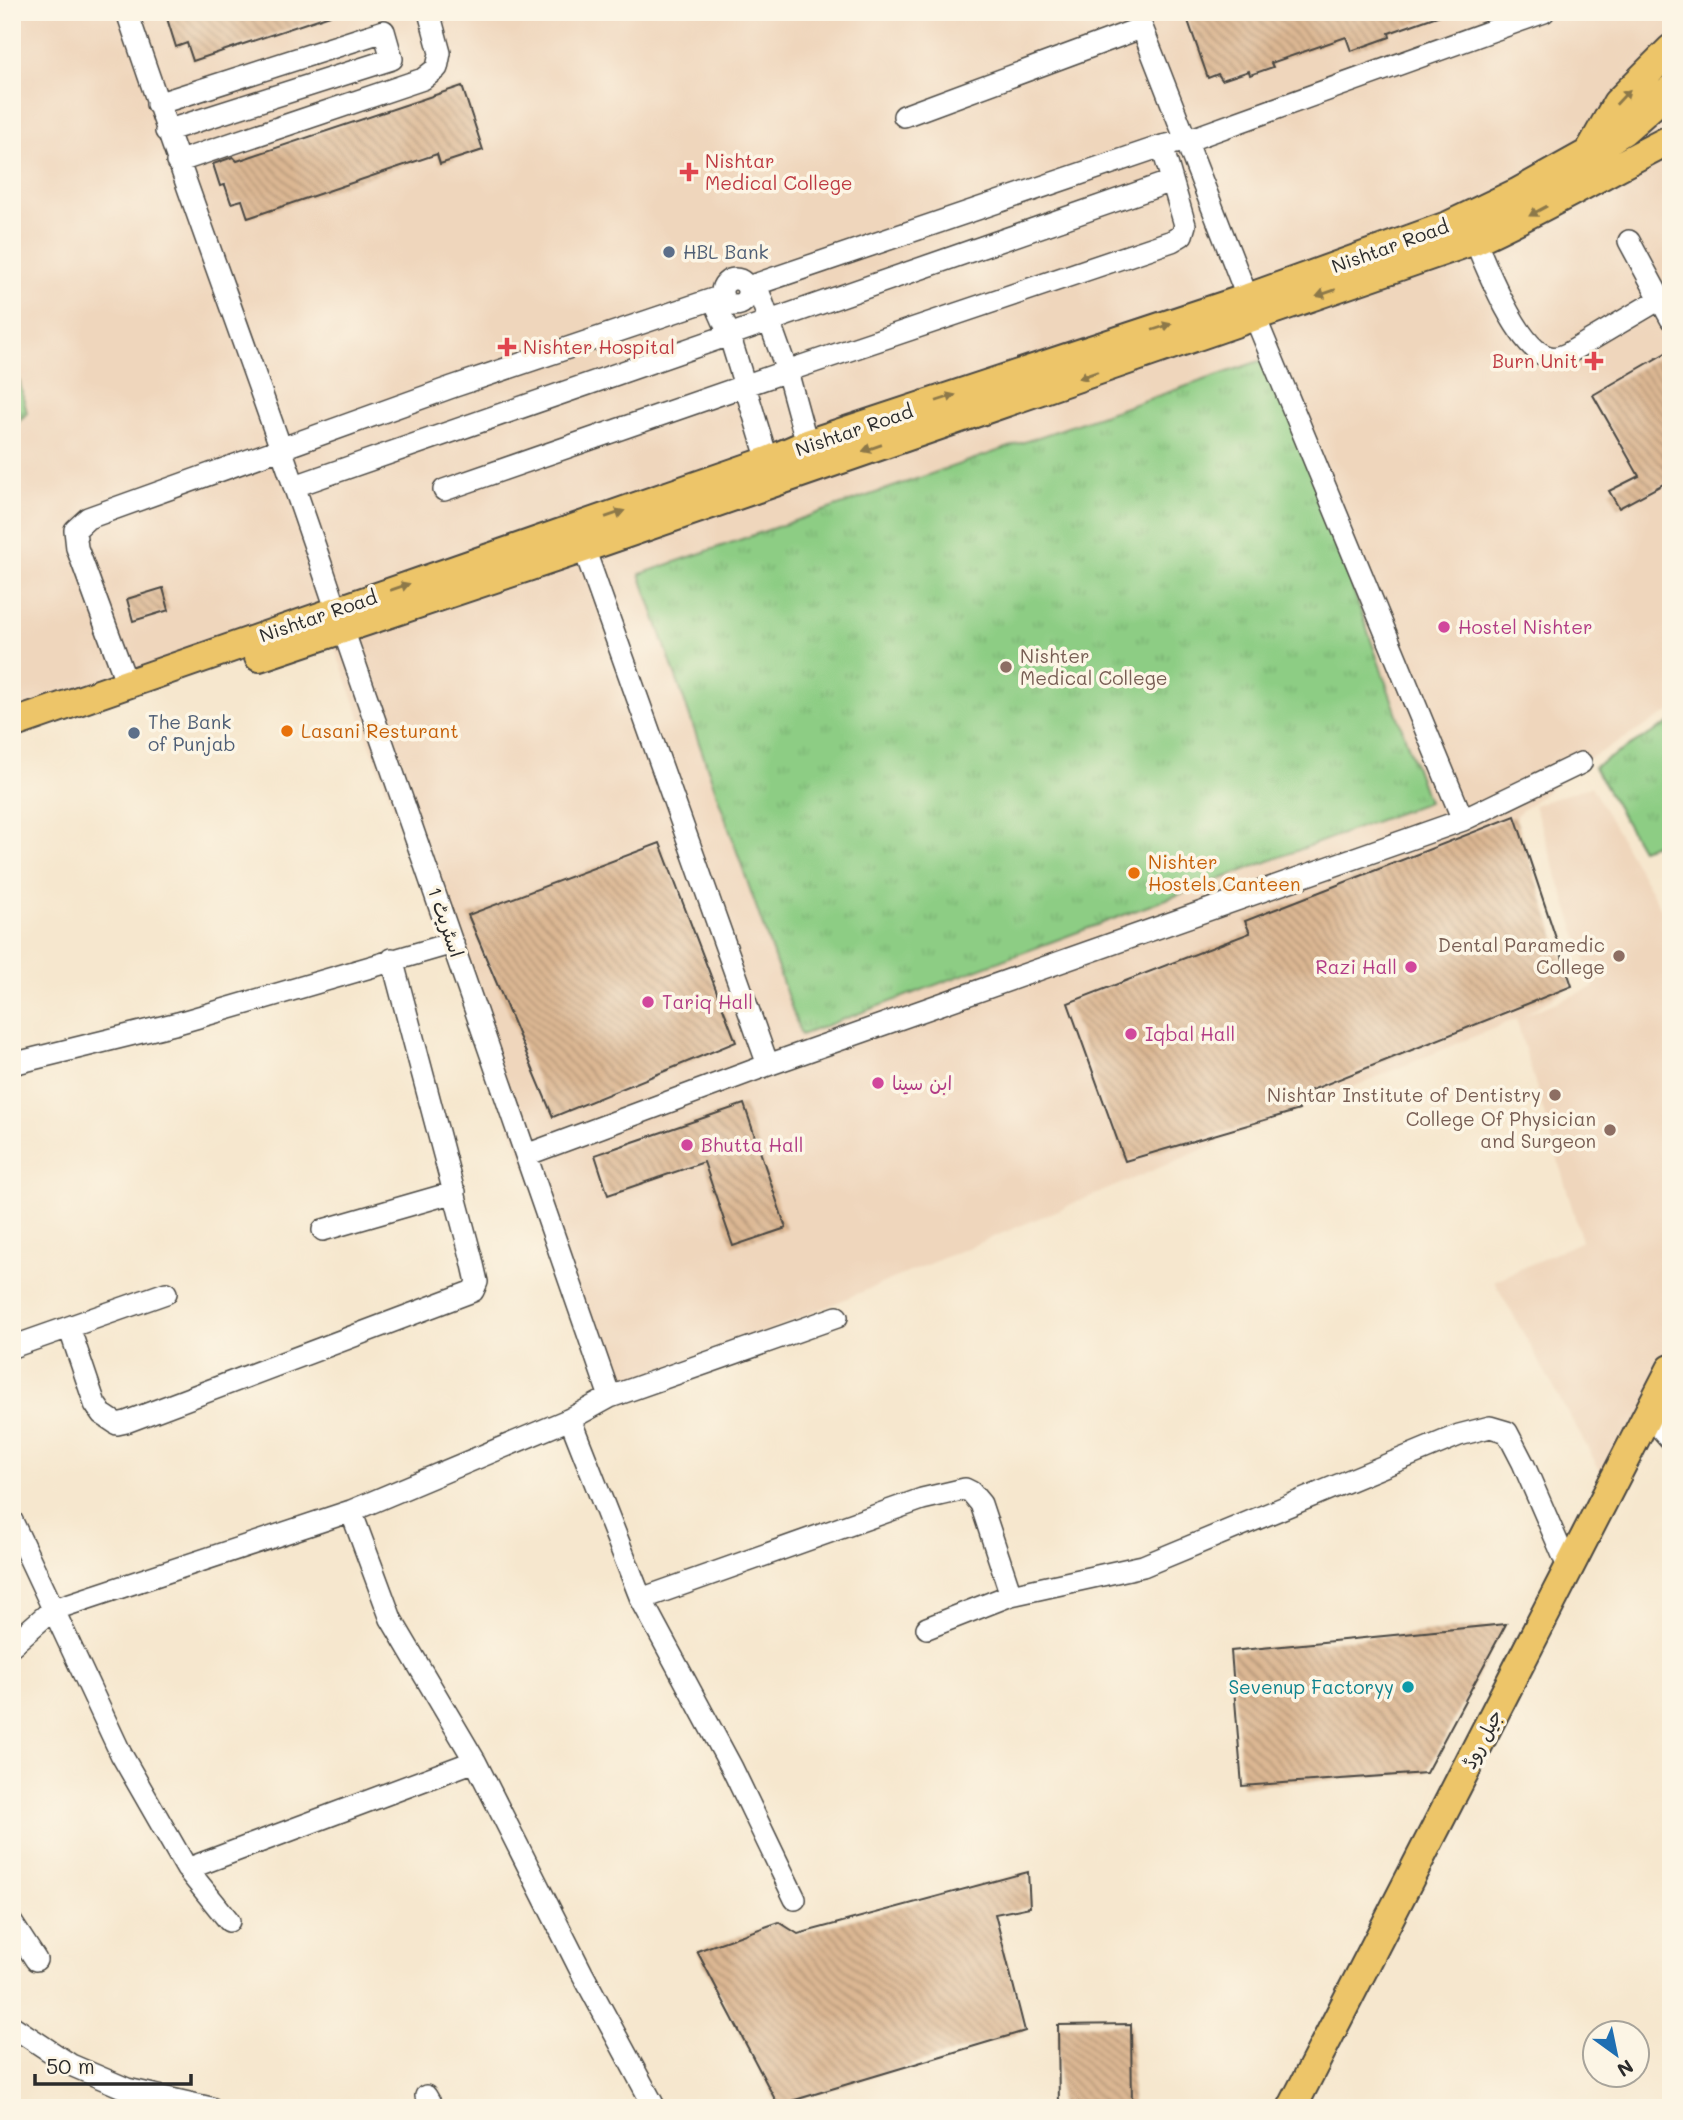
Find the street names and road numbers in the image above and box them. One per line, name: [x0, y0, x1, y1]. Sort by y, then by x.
street label: Nishtar Road: [1328, 213, 1452, 278]
street label: Nishtar Road: [792, 398, 916, 461]
street label: Nishtar Road: [256, 584, 380, 647]
street label: اسٹریٹ 1: [423, 883, 470, 960]
street label: جیل روڈ: [1456, 1705, 1507, 1773]

